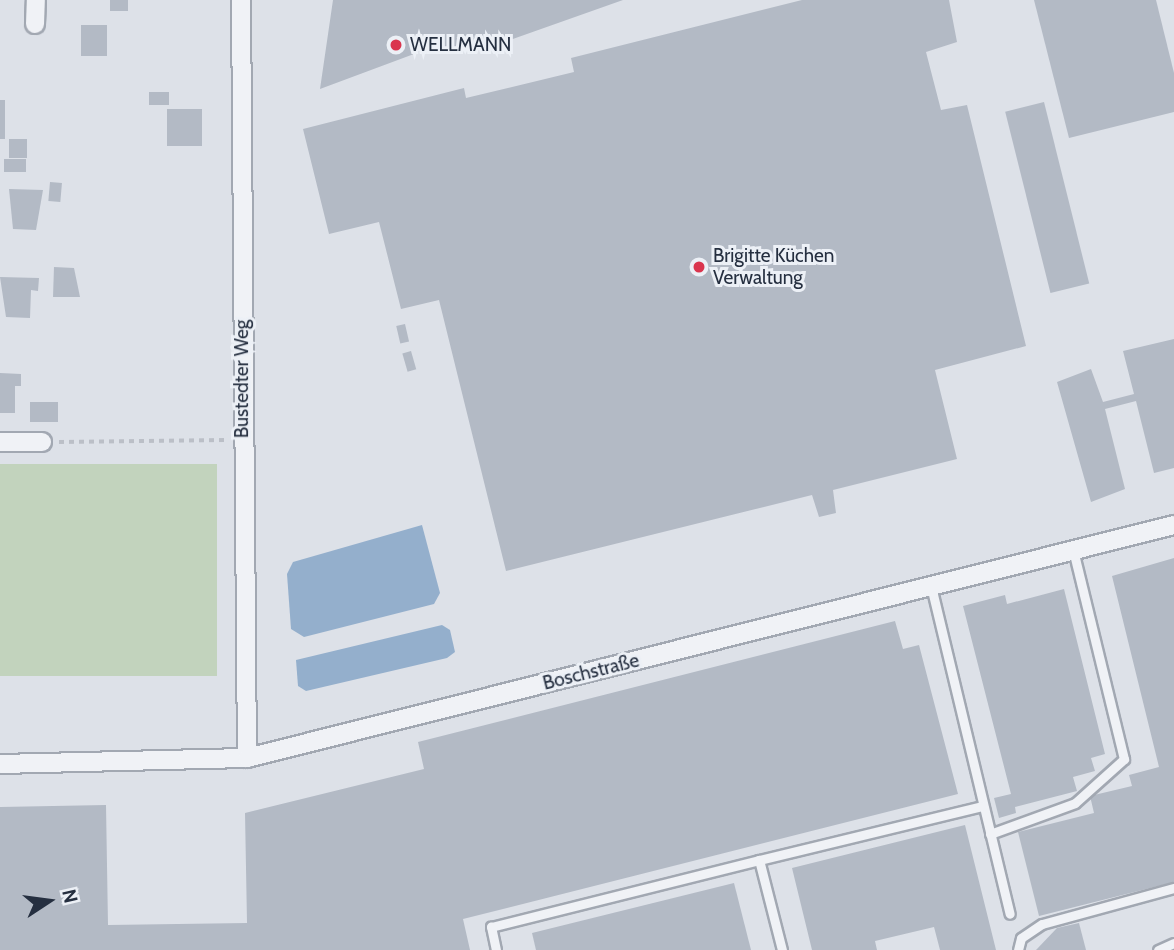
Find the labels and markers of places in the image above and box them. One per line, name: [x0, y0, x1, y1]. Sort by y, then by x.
place label: WELLMANN: [410, 34, 511, 56]
marker: WELLMANN: [388, 37, 404, 53]
place label: Brigitte Küchen Verwaltung: [713, 245, 834, 289]
marker: Brigitte Küchen Verwaltung: [691, 259, 707, 275]

